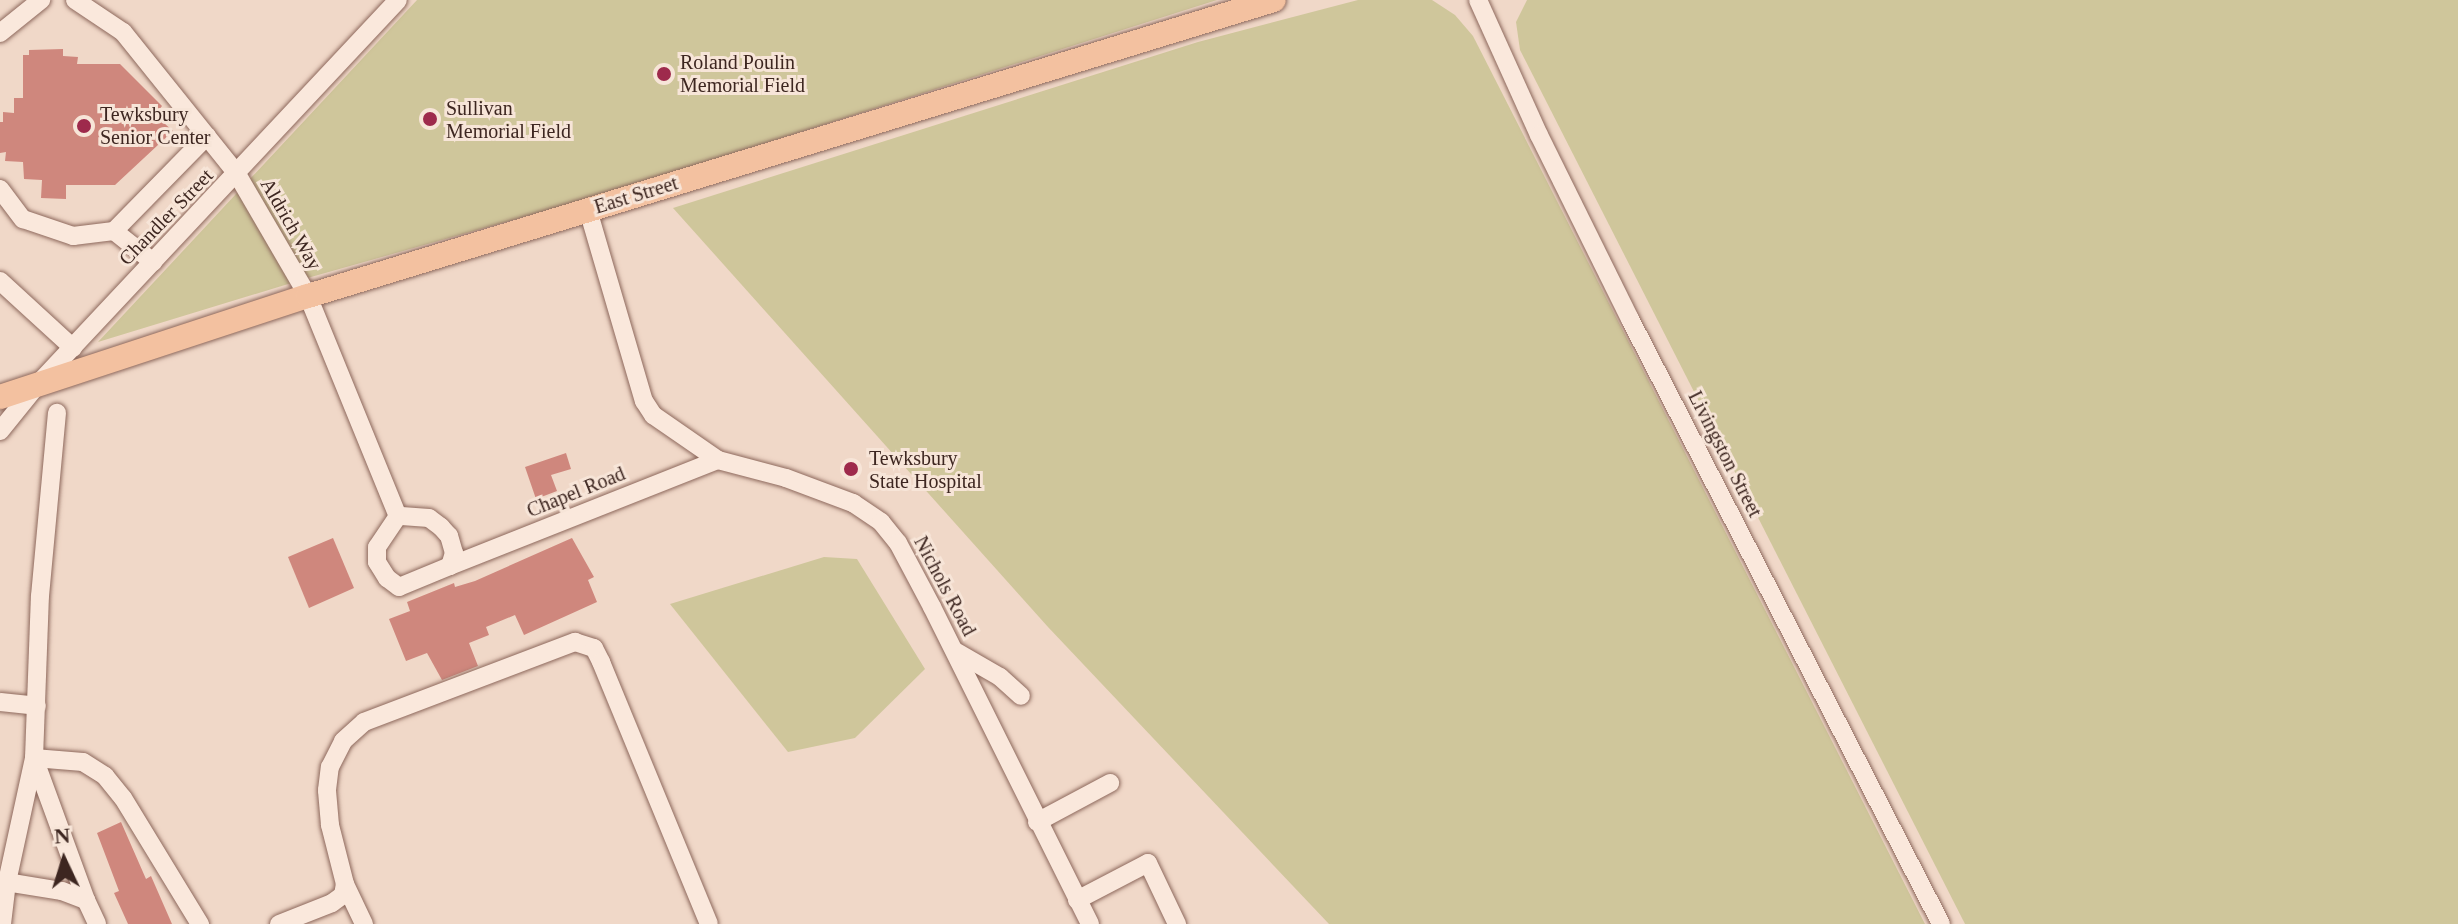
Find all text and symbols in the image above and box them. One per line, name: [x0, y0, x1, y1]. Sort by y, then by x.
place label: Roland Poulin Memorial Field: [680, 50, 805, 97]
marker: Roland Poulin Memorial Field: [655, 65, 673, 83]
place label: Sullivan Memorial Field: [446, 96, 571, 143]
place label: Tewksbury Senior Center: [100, 102, 211, 149]
marker: Sullivan Memorial Field: [421, 110, 439, 128]
marker: Tewksbury Senior Center: [75, 117, 93, 135]
street label: Chandler Street: [114, 164, 218, 270]
street label: East Street: [591, 171, 681, 219]
street label: Aldrich Way: [255, 174, 327, 274]
street label: Livingston Street: [1683, 387, 1767, 521]
place label: Tewksbury State Hospital: [869, 446, 982, 493]
marker: Tewksbury State Hospital: [840, 458, 862, 480]
street label: Chapel Road: [523, 461, 629, 523]
street label: Nichols Road: [909, 532, 981, 640]
north arrow: [24, 820, 104, 900]
text: N: [53, 823, 71, 849]

